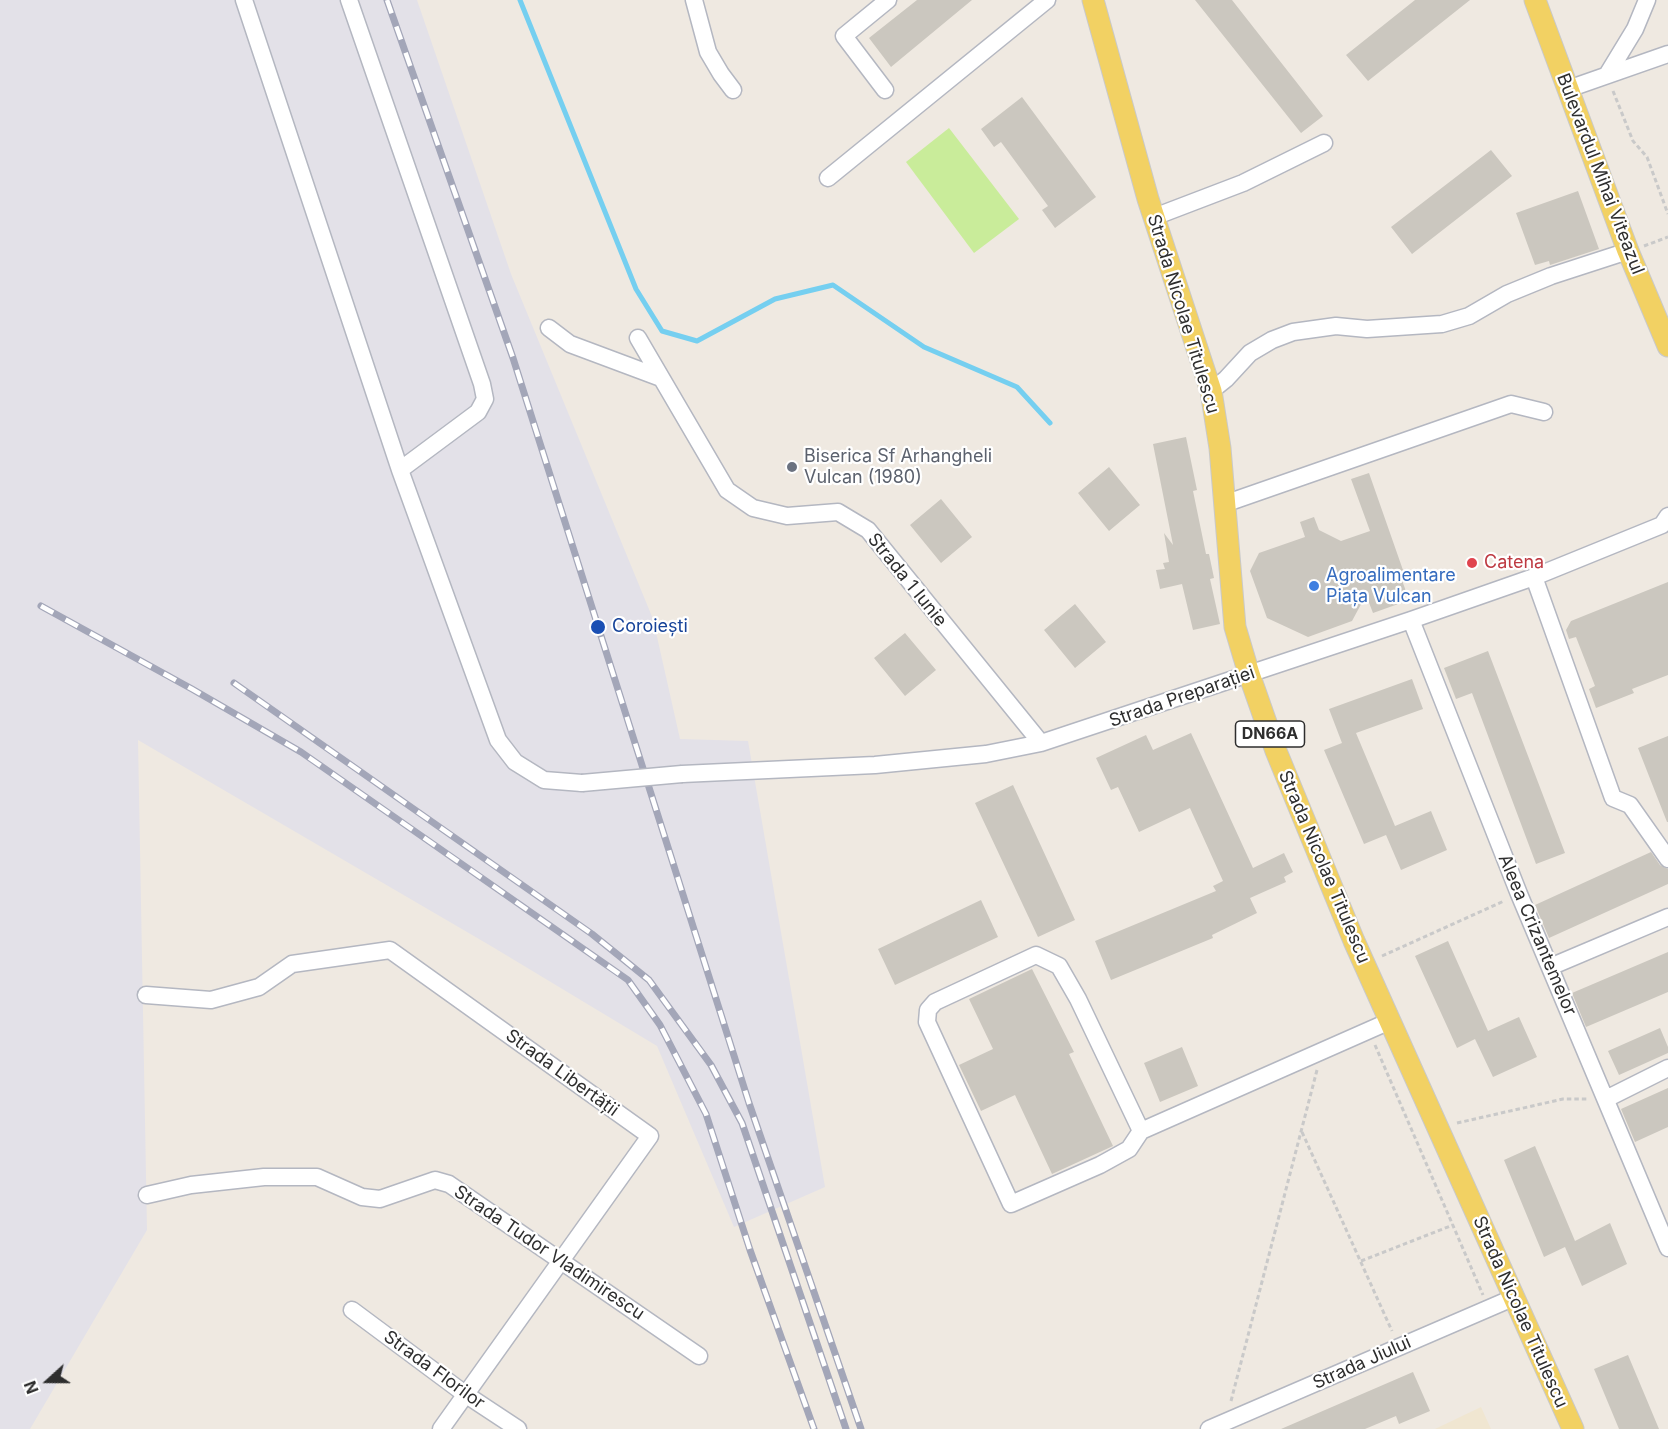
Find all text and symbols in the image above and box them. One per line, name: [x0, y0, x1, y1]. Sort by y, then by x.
street label: Bulevardul Mihai Viteazul: [1552, 70, 1648, 278]
street label: Strada Nicolae Titulescu: [1142, 212, 1224, 416]
place label: Biserica Sf Arhangheli Vulcan (1980): [804, 446, 992, 488]
marker: Biserica Sf Arhangheli Vulcan (1980): [785, 460, 799, 474]
street label: Strada 1 Iunie: [863, 529, 951, 631]
place label: Catena: [1484, 552, 1544, 574]
marker: Catena: [1465, 556, 1479, 570]
place label: Agroalimentare Piața Vulcan: [1326, 565, 1456, 608]
marker: Agroalimentare Piața Vulcan: [1307, 579, 1321, 593]
place label: Coroiești: [612, 616, 688, 638]
marker: Coroiești: [589, 618, 607, 636]
street label: Strada Preparației: [1106, 662, 1258, 732]
road number: DN66A: [1236, 721, 1304, 747]
street label: Strada Nicolae Titulescu: [1274, 767, 1374, 967]
street label: Aleea Crizantemelor: [1493, 851, 1581, 1019]
street label: Strada Libertății: [501, 1025, 623, 1121]
street label: Strada Tudor Vladimirescu: [450, 1181, 648, 1325]
street label: Strada Nicolae Titulescu: [1468, 1213, 1572, 1411]
street label: Strada Florilor: [379, 1326, 489, 1414]
street label: Strada Jiului: [1310, 1332, 1414, 1394]
north arrow: [18, 1351, 78, 1411]
text: N: [20, 1378, 43, 1397]

